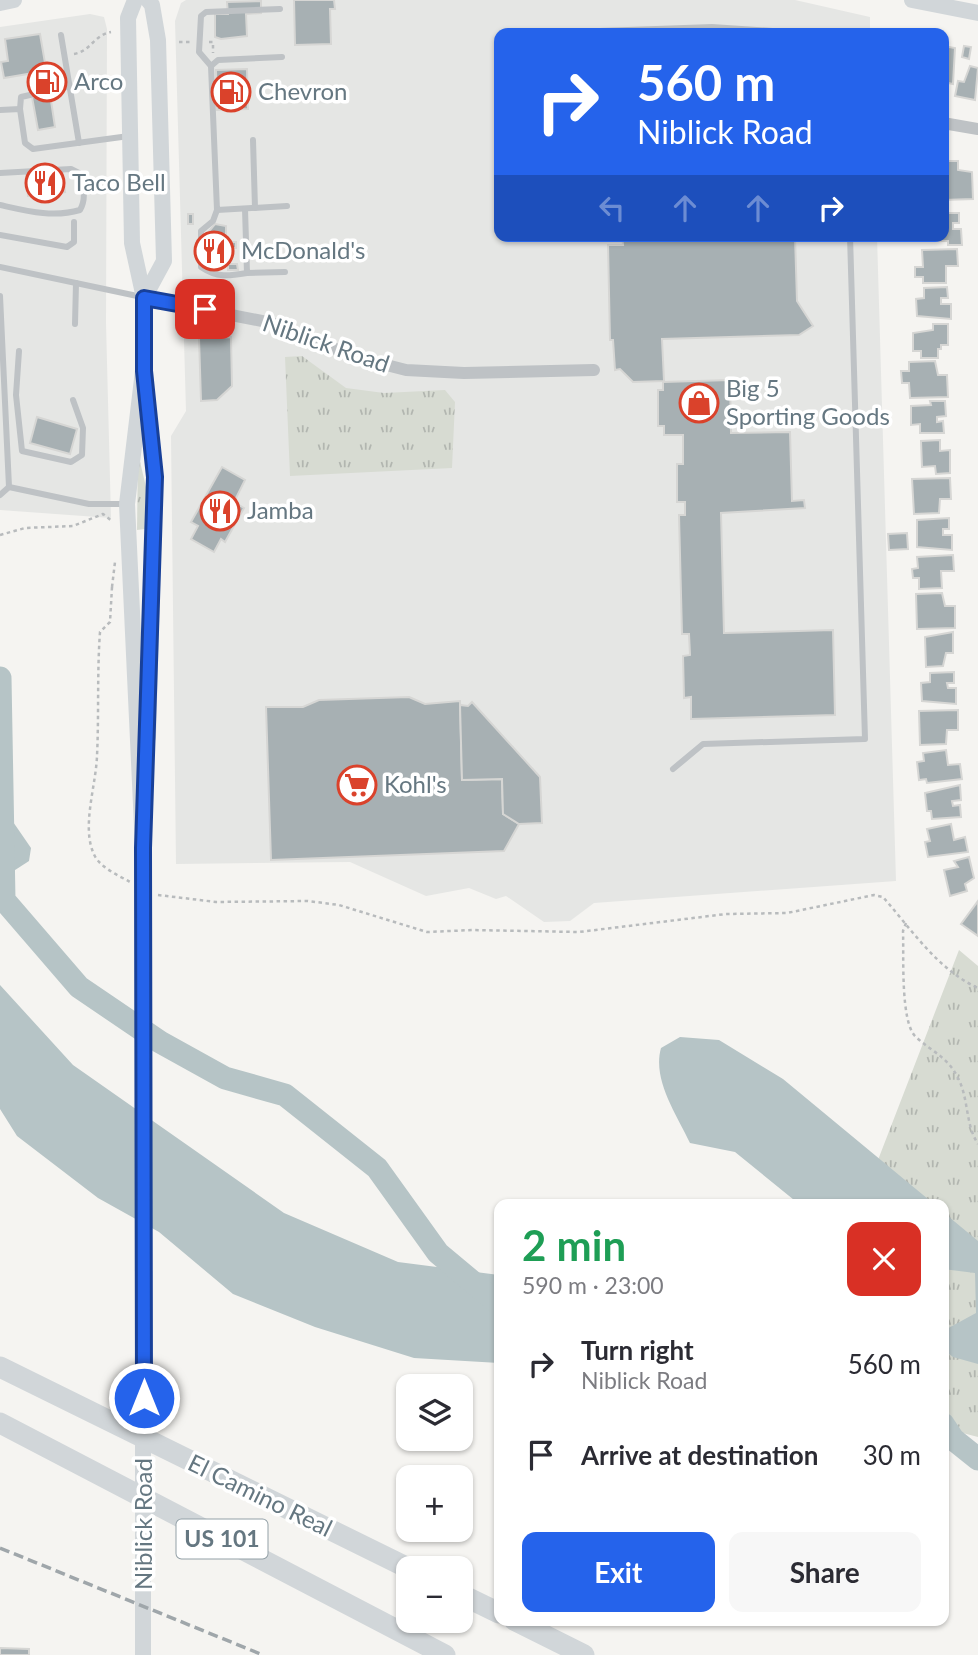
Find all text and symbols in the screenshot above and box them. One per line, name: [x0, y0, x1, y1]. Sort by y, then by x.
text: 560 m: [637, 53, 775, 111]
icon: right: [522, 56, 613, 147]
fuel station icon: Arco: [26, 61, 68, 103]
place label: Arco: [74, 66, 123, 95]
fuel station icon: Chevron: [210, 71, 252, 113]
place label: Chevron: [258, 76, 347, 105]
text: Niblick Road: [637, 112, 813, 151]
restaurant icon: Taco Bell: [24, 162, 66, 204]
place label: Taco Bell: [72, 167, 166, 196]
icon: left: [593, 189, 631, 227]
icon: ahead: [666, 189, 704, 227]
icon: ahead: [739, 189, 777, 227]
icon: right: [812, 189, 850, 227]
restaurant icon: McDonald's: [193, 230, 235, 272]
place label: McDonald's: [241, 235, 365, 264]
pin: [175, 279, 235, 339]
icon: arrive: [186, 290, 224, 328]
street label: Niblick Road: [259, 307, 394, 378]
place label: Big 5 Sporting Goods: [726, 373, 890, 430]
shop icon: Big 5 Sporting Goods: [678, 382, 720, 424]
restaurant icon: Jamba: [199, 490, 241, 532]
place label: Jamba: [247, 495, 314, 524]
supermarket icon: Kohl's: [336, 764, 378, 806]
place label: Kohl's: [384, 769, 447, 798]
text: 2 min: [522, 1220, 626, 1270]
button: close: [847, 1222, 921, 1296]
text: 590 m · 23:00: [522, 1271, 664, 1299]
text: Turn right: [581, 1334, 694, 1366]
icon: right: [522, 1345, 560, 1383]
text: 560 m: [848, 1348, 921, 1380]
position arrow: [107, 1361, 181, 1435]
text: Niblick Road: [581, 1366, 707, 1394]
map controls: [396, 1374, 473, 1633]
button: layers: [396, 1374, 473, 1451]
icon: arrive: [522, 1436, 560, 1474]
text: Arrive at destination: [581, 1439, 818, 1471]
text: 30 m: [863, 1439, 921, 1471]
street label: El Camino Real: [184, 1447, 337, 1542]
street label: Niblick Road: [128, 1458, 157, 1590]
button: +: [396, 1465, 473, 1542]
road number: US 101: [176, 1520, 268, 1558]
button: Exit: [522, 1532, 715, 1612]
button: Share: [729, 1532, 921, 1612]
button: −: [396, 1556, 473, 1633]

